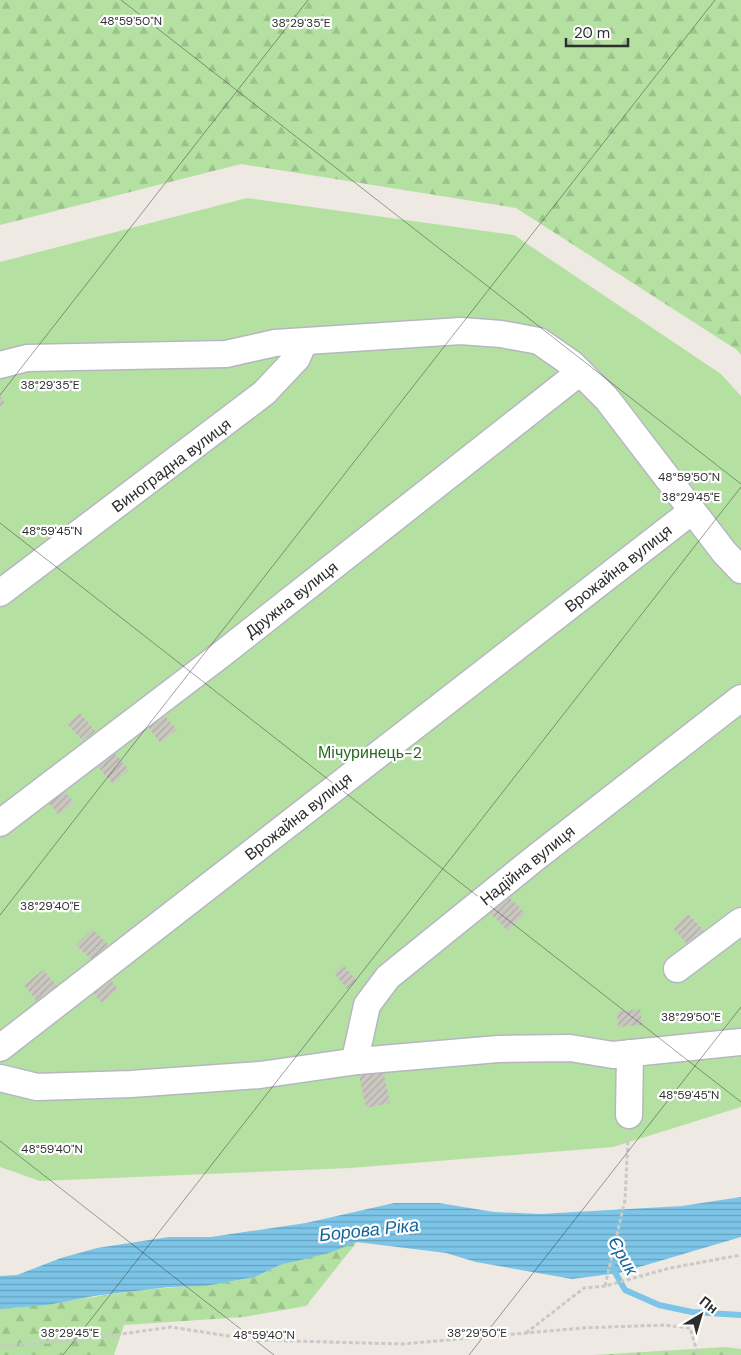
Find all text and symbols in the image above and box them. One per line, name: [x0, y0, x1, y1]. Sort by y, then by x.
text: 48°59'50"N: [100, 13, 162, 29]
text: 38°29'35"E: [271, 15, 331, 31]
scale bar: [566, 15, 628, 47]
text: 20 m: [574, 23, 610, 43]
text: 38°29'35"E: [20, 377, 80, 393]
street label: Виноградна вулиця: [107, 414, 235, 517]
text: 48°59'50"N: [658, 469, 720, 485]
text: 38°29'45"E: [662, 489, 721, 505]
street label: Врожайна вулиця: [560, 520, 676, 617]
text: 48°59'45"N: [22, 523, 82, 539]
street label: Дружна вулиця: [241, 557, 342, 642]
park label: Мічуринець-2: [318, 742, 422, 763]
street label: Врожайна вулиця: [240, 768, 356, 865]
street label: Надійна вулиця: [476, 821, 579, 910]
text: 38°29'40"E: [20, 898, 80, 914]
text: 38°29'50"E: [661, 1009, 721, 1025]
text: 48°59'45"N: [659, 1087, 719, 1103]
text: 48°59'40"N: [21, 1141, 83, 1157]
water label: Борова Ріка: [318, 1213, 420, 1247]
water label: Єрик: [602, 1232, 644, 1281]
north arrow: [676, 1290, 726, 1340]
text: Пн: [696, 1292, 722, 1318]
text: 38°29'45"E: [41, 1325, 100, 1341]
text: 38°29'50"E: [447, 1325, 507, 1341]
text: 48°59'40"N: [233, 1327, 295, 1343]

